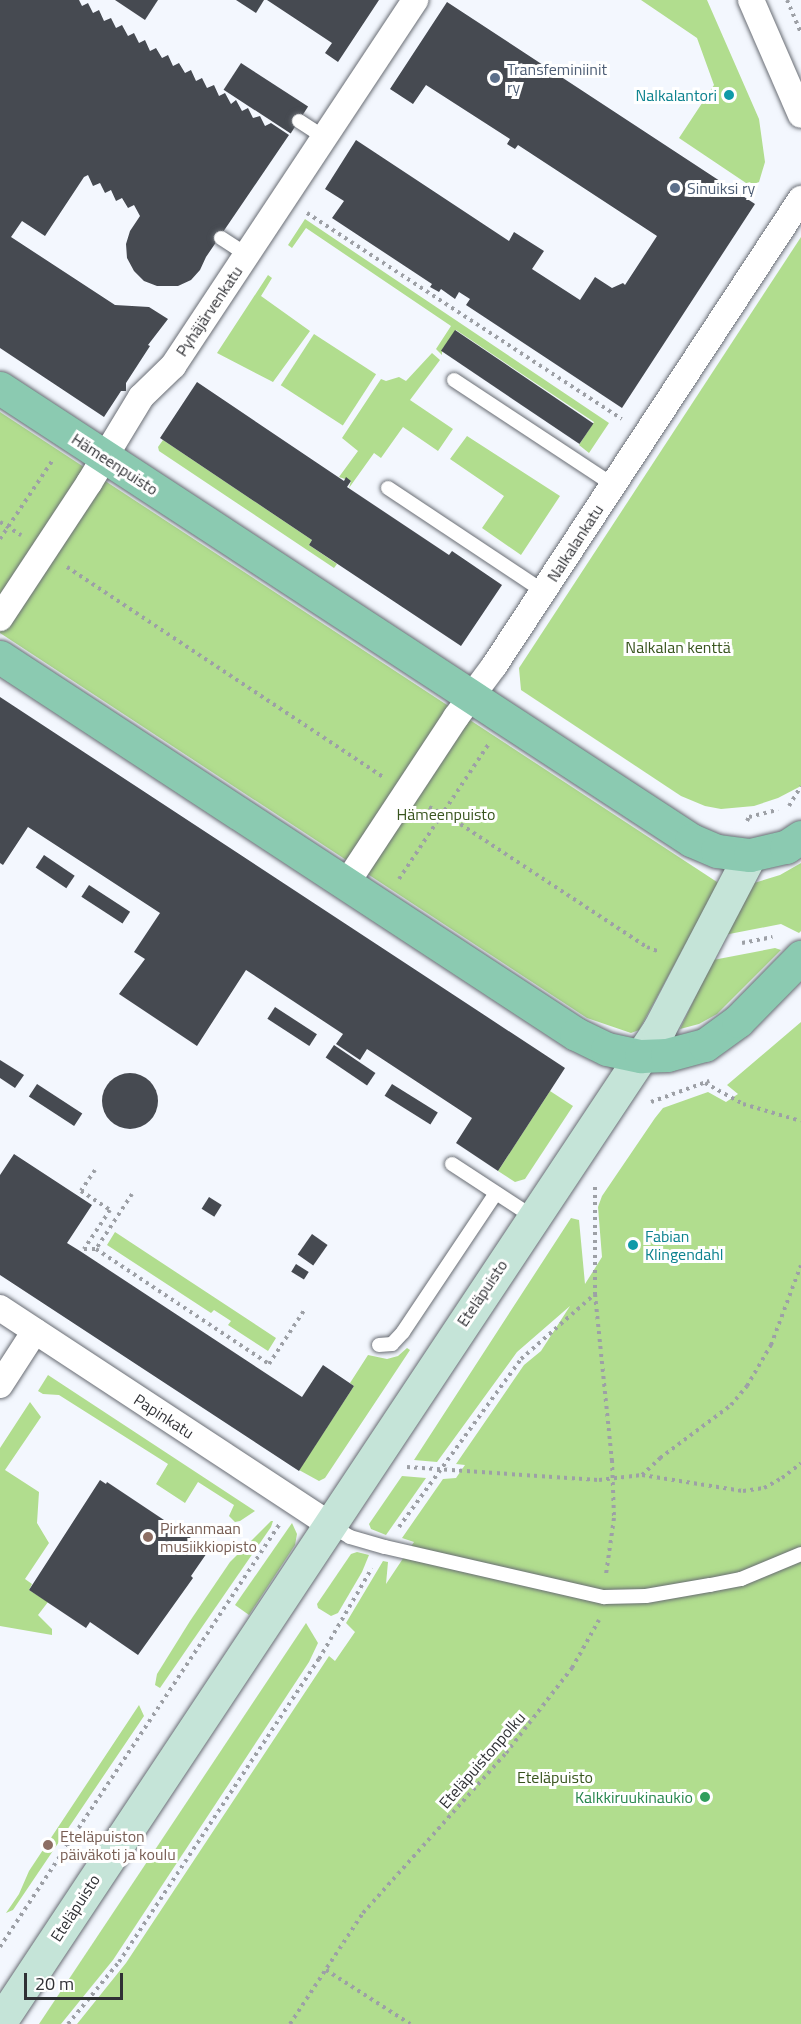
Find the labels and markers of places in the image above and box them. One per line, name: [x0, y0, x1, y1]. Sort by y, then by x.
place label: Transfeminiinit ry: [507, 59, 607, 97]
marker: Transfeminiinit ry: [488, 71, 502, 85]
place label: Nalkalantori: [635, 85, 717, 105]
marker: Nalkalantori: [722, 88, 736, 102]
place label: Sinuiksi ry: [687, 178, 755, 198]
marker: Sinuiksi ry: [668, 181, 682, 195]
place label: Fabian Klingendahl: [645, 1226, 724, 1264]
marker: Fabian Klingendahl: [626, 1238, 640, 1252]
place label: Pirkanmaan musiikkiopisto: [160, 1518, 257, 1556]
marker: Pirkanmaan musiikkiopisto: [141, 1530, 155, 1544]
place label: Kalkkiruukinaukio: [575, 1787, 693, 1807]
marker: Kalkkiruukinaukio: [698, 1790, 712, 1804]
place label: Eteläpuiston päiväkoti ja koulu: [60, 1826, 176, 1864]
marker: Eteläpuiston päiväkoti ja koulu: [41, 1838, 55, 1852]

